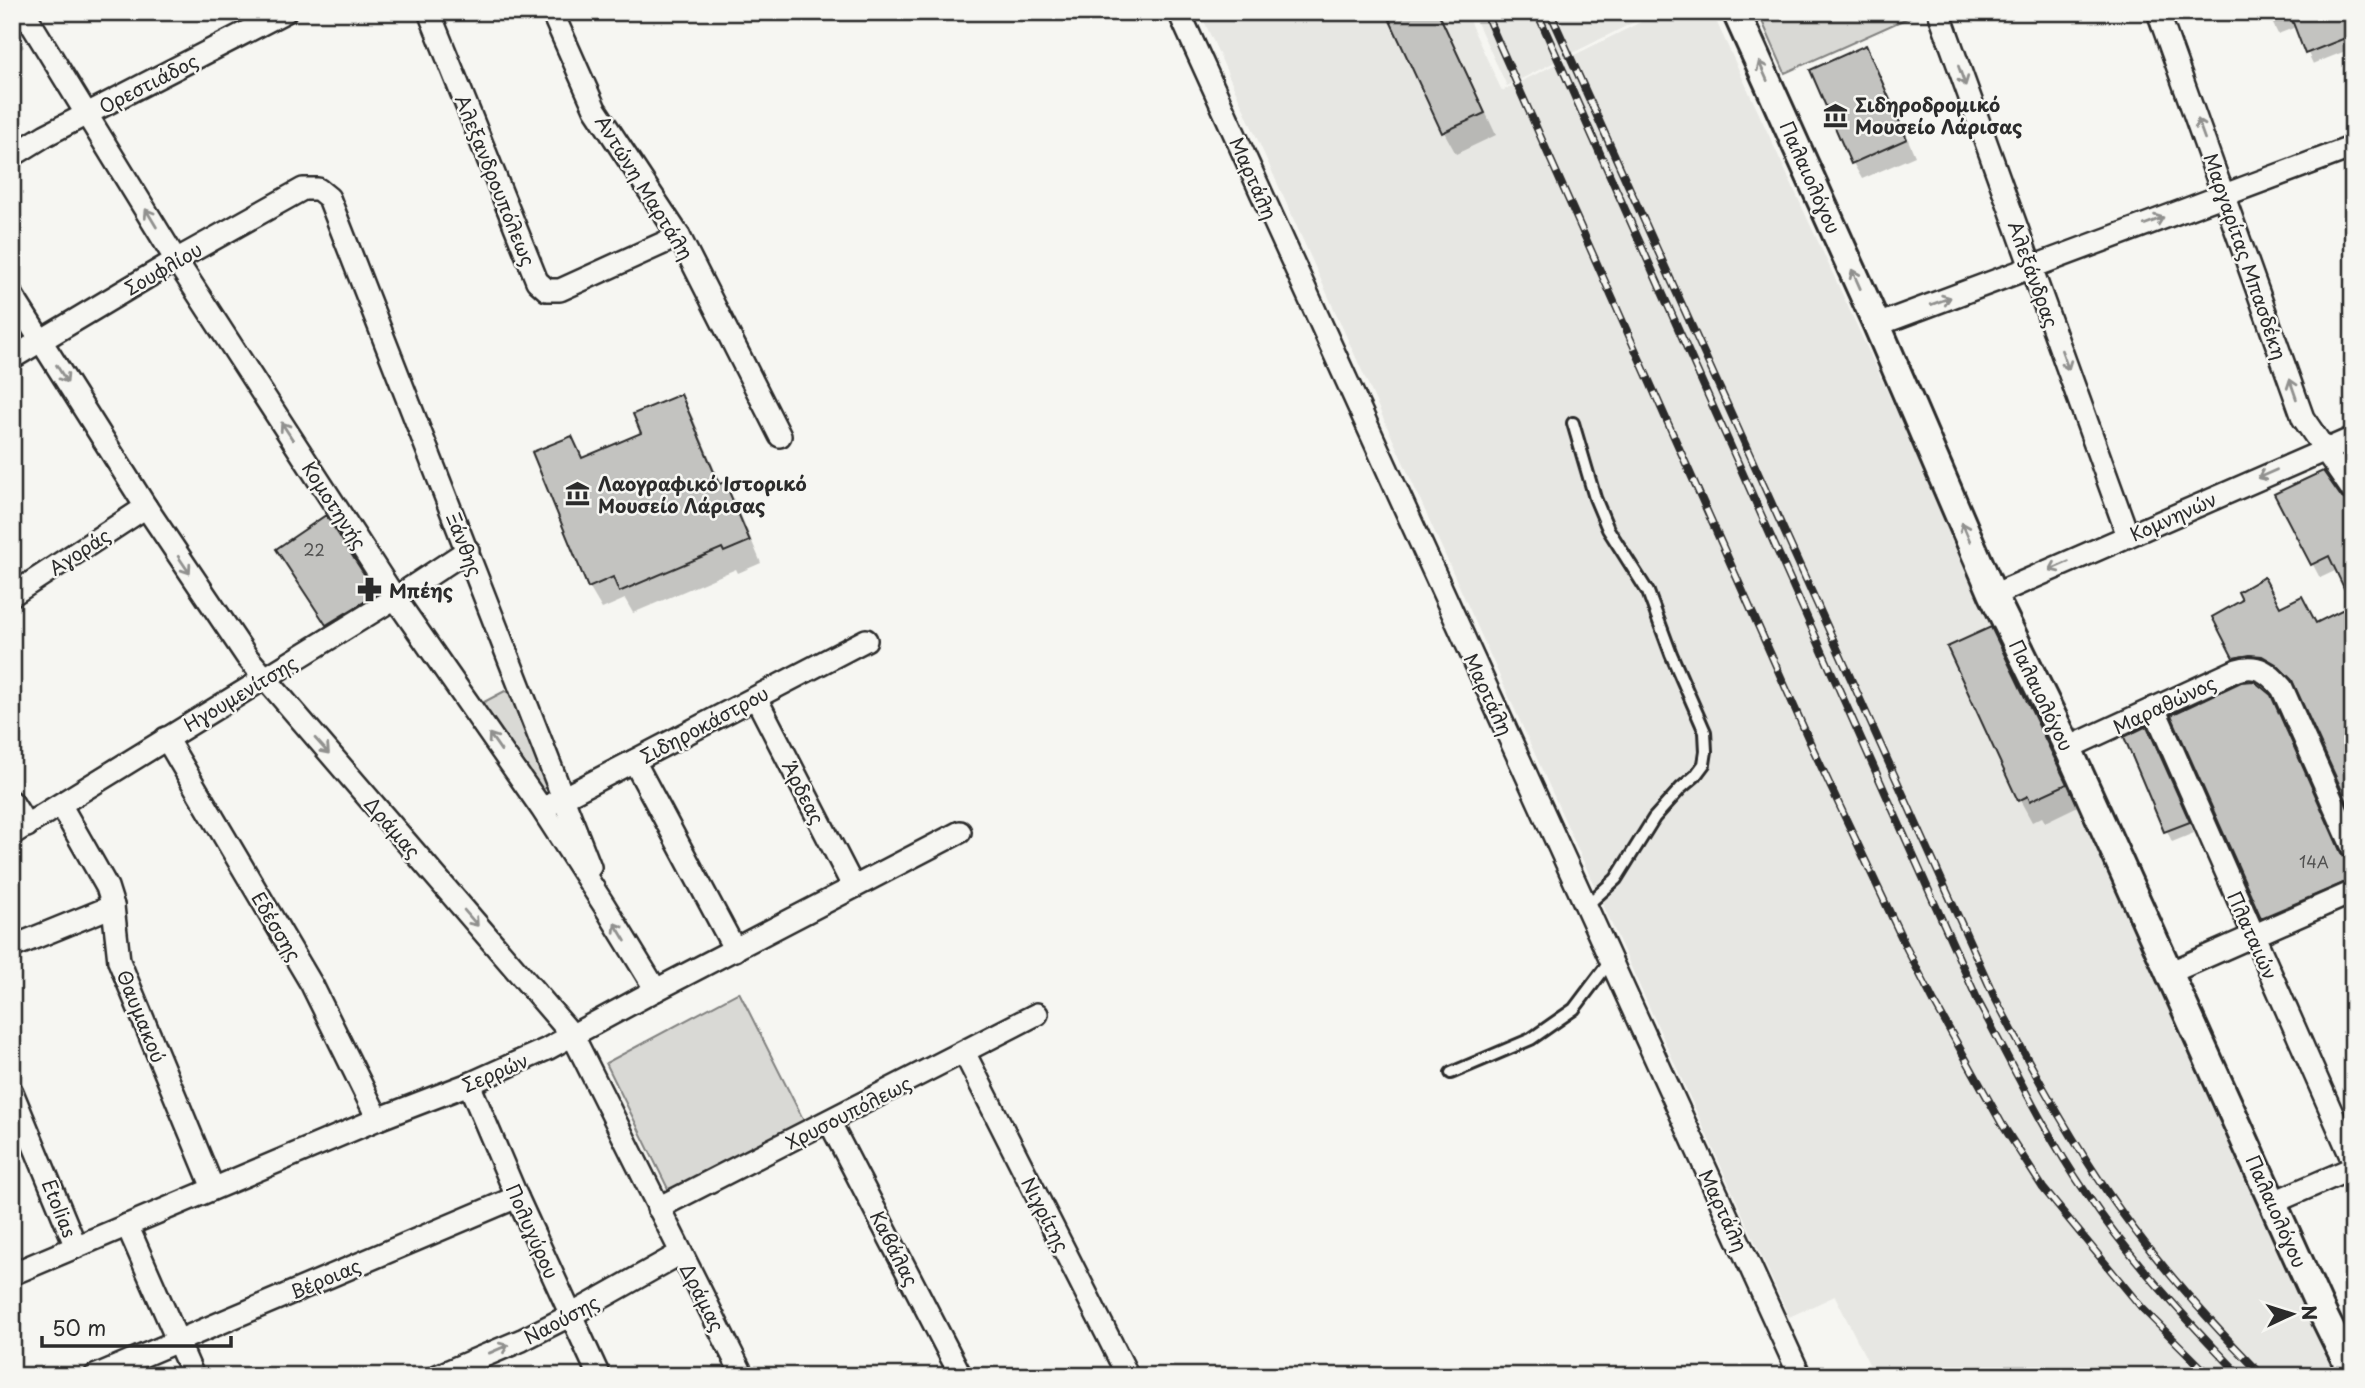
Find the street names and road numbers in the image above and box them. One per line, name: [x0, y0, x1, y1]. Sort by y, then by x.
street label: Ορεστιάδος: [94, 46, 202, 120]
street label: Αλεξανδρουπόλεως: [449, 90, 543, 270]
street label: Αντώνη Μαρτάλη: [589, 109, 701, 265]
street label: Παλαιολόγου: [1774, 116, 1848, 238]
street label: Μαρτάλη: [1223, 132, 1285, 224]
street label: Μαργαρίτας Μπασδέκη: [2197, 149, 2295, 363]
street label: Αλεξάνδρας: [2002, 217, 2066, 331]
street label: Σουφλίου: [119, 235, 207, 301]
street label: Κομοτηνής: [296, 455, 374, 555]
street label: Κομνηνών: [2125, 484, 2221, 548]
street label: Ξάνθης: [440, 508, 490, 580]
street label: Αγοράς: [43, 521, 115, 581]
street label: Παλαιολόγου: [2003, 635, 2081, 755]
street label: Ηγουμενίτσης: [178, 648, 302, 738]
street label: Μαρτάλη: [1458, 648, 1520, 740]
street label: Μαραθώνος: [2108, 668, 2220, 740]
street label: Σιδηροκάστρου: [635, 678, 773, 770]
street label: Άρδεας: [776, 755, 832, 829]
street label: Δράμας: [358, 790, 428, 864]
street label: Εδέσσης: [245, 886, 309, 966]
street label: Πλαταιών: [2221, 886, 2285, 984]
street label: Θαυμακού: [111, 965, 173, 1067]
street label: Σερρών: [457, 1046, 533, 1098]
street label: Χρυσουπόλεως: [780, 1068, 916, 1156]
street label: Παλαιολόγου: [2240, 1150, 2314, 1272]
street label: Μαρτάλη: [1693, 1164, 1755, 1256]
street label: Νιγρίτης: [1015, 1172, 1077, 1256]
street label: Etolias: [36, 1174, 84, 1242]
street label: Πολυγύρου: [500, 1179, 566, 1283]
street label: Καβάλας: [864, 1205, 926, 1291]
street label: Βέροιας: [285, 1251, 365, 1305]
street label: Δράμας: [674, 1258, 732, 1336]
street label: Ναούσης: [519, 1288, 603, 1350]

